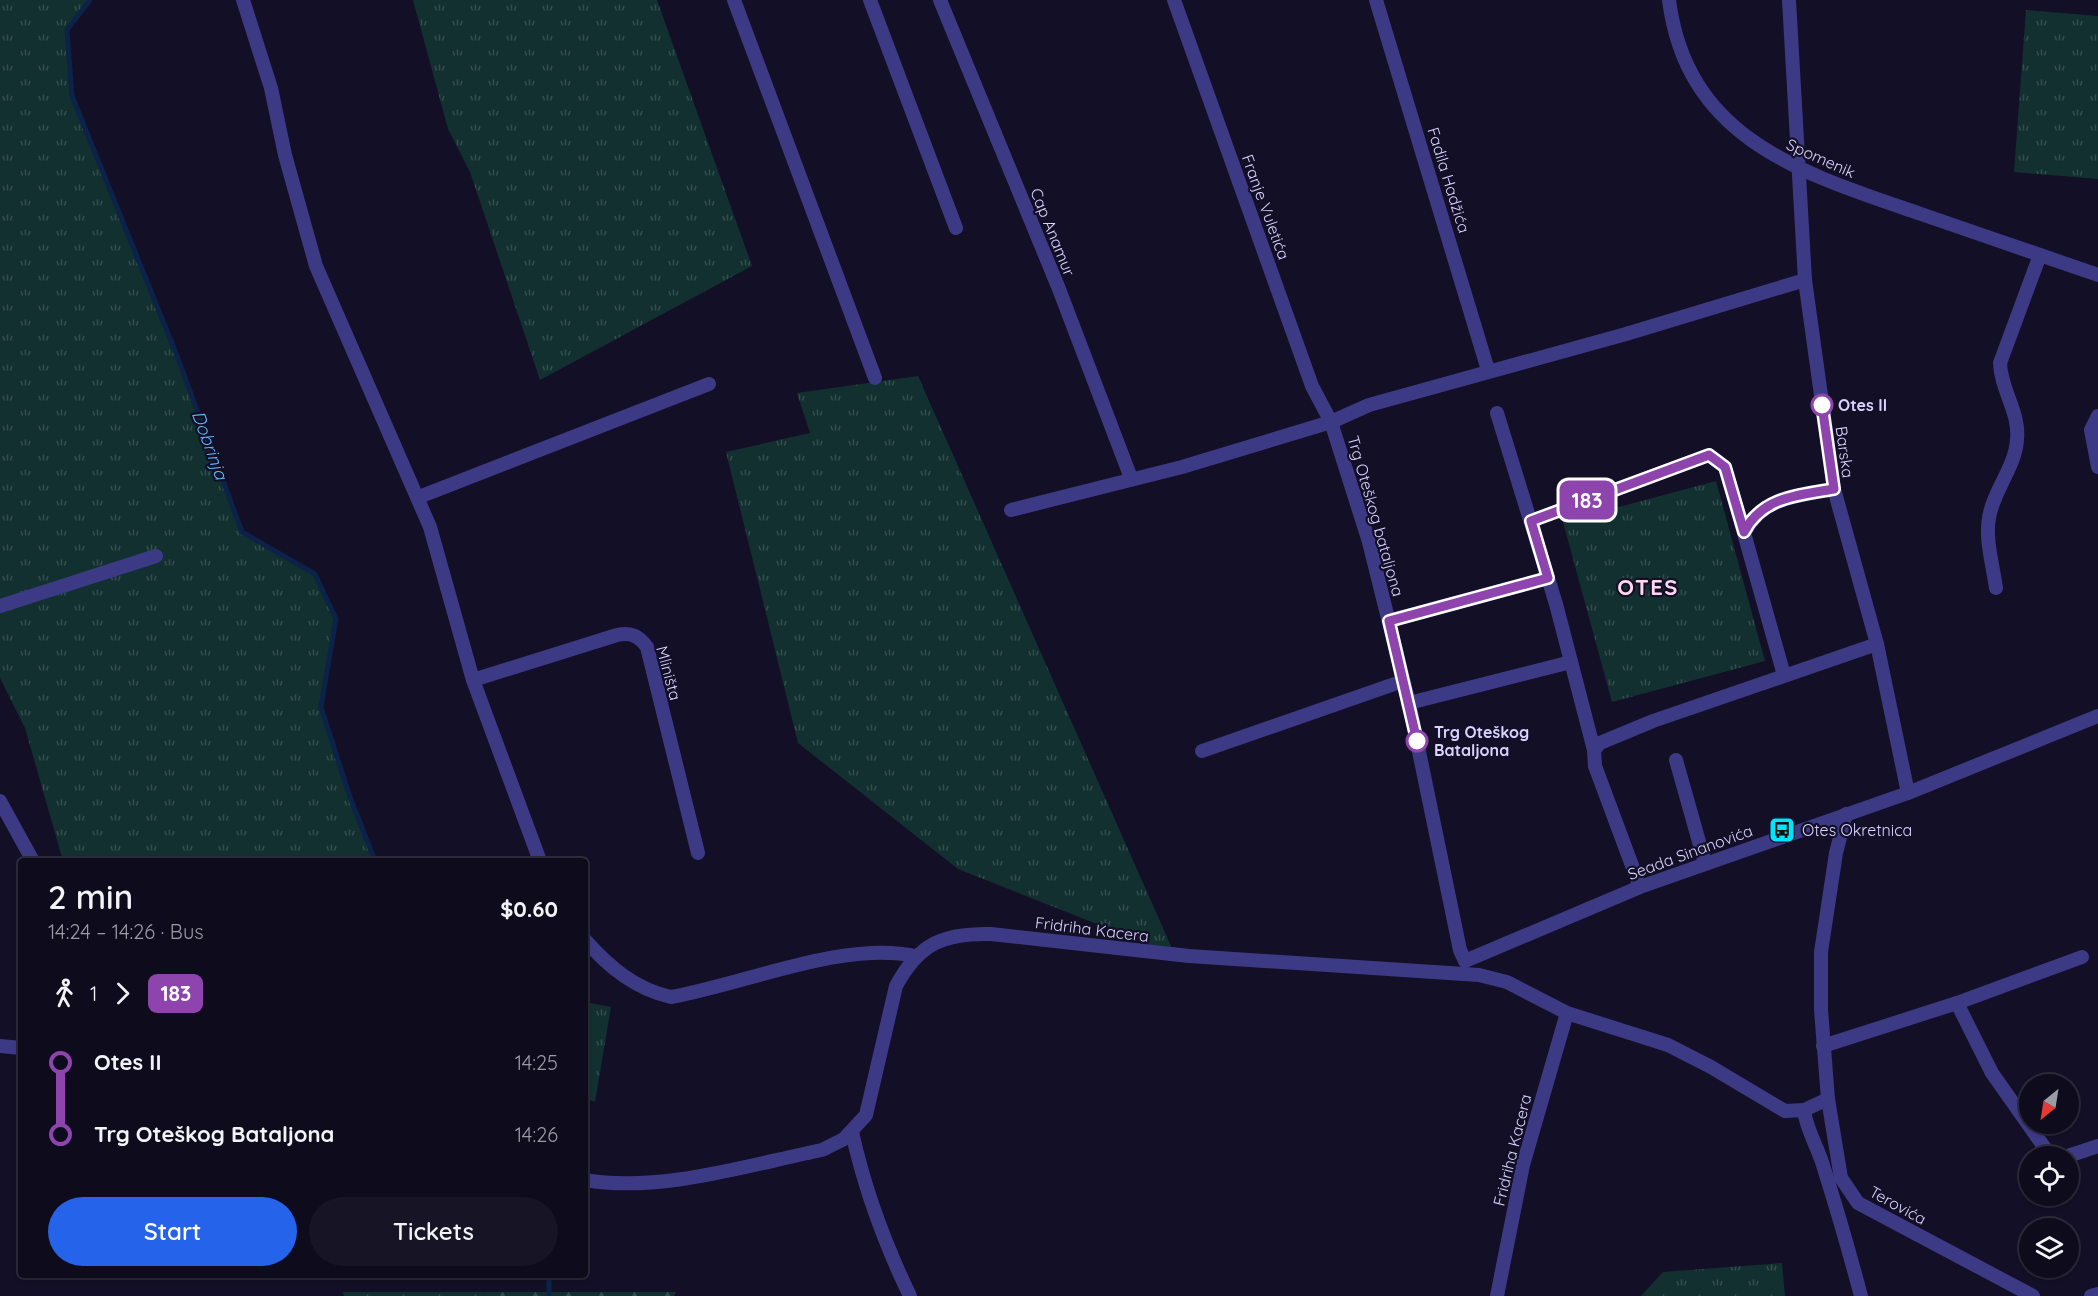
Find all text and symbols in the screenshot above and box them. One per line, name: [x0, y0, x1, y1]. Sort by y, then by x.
street label: Fadila Hadžića: [1423, 125, 1475, 235]
street label: Spomenik: [1783, 134, 1859, 182]
street label: Franje Vuletića: [1238, 152, 1294, 262]
street label: Cap Anamur: [1026, 185, 1080, 279]
marker: Otes II: [1811, 394, 1833, 416]
place label: Otes II: [1838, 395, 1887, 415]
water label: Dobrinja: [187, 407, 233, 484]
street label: Barska: [1831, 425, 1859, 479]
street label: Trg Oteškog bataljona: [1343, 433, 1409, 599]
line badge: 183: [1552, 480, 1622, 520]
text: 183: [1572, 487, 1602, 513]
district label: OTES: [1617, 573, 1679, 601]
street label: Mliništa: [652, 644, 686, 702]
place label: Trg Oteškog Bataljona: [1434, 722, 1529, 760]
marker: Trg Oteškog Bataljona: [1406, 730, 1428, 752]
bus stop icon: Otes Okretnica: [1767, 815, 1797, 845]
street label: Seada Sinanovića: [1625, 820, 1755, 884]
place label: Otes Okretnica: [1802, 820, 1912, 840]
text: 2 min: [48, 876, 133, 917]
text: $0.60: [500, 895, 558, 923]
street label: Fridriha Kacera: [1034, 912, 1150, 946]
text: 14:24 – 14:26 · Bus: [48, 919, 204, 944]
icon: walk: [48, 977, 81, 1010]
icon: forward: [106, 977, 139, 1010]
text: 183: [160, 980, 191, 1006]
text: 1: [90, 981, 97, 1006]
text: Otes II: [94, 1048, 161, 1076]
text: 14:25: [515, 1050, 558, 1075]
north arrow: [2019, 1074, 2079, 1134]
map controls: [2019, 1074, 2079, 1278]
street label: Fridriha Kacera: [1488, 1092, 1536, 1208]
text: Trg Oteškog Bataljona: [94, 1120, 334, 1148]
text: 14:26: [515, 1122, 558, 1147]
button: locate: [2019, 1146, 2079, 1206]
street label: Terovića: [1866, 1181, 1930, 1229]
button: Start: [48, 1197, 297, 1266]
button: Tickets: [309, 1197, 558, 1266]
button: layers: [2019, 1218, 2079, 1278]

